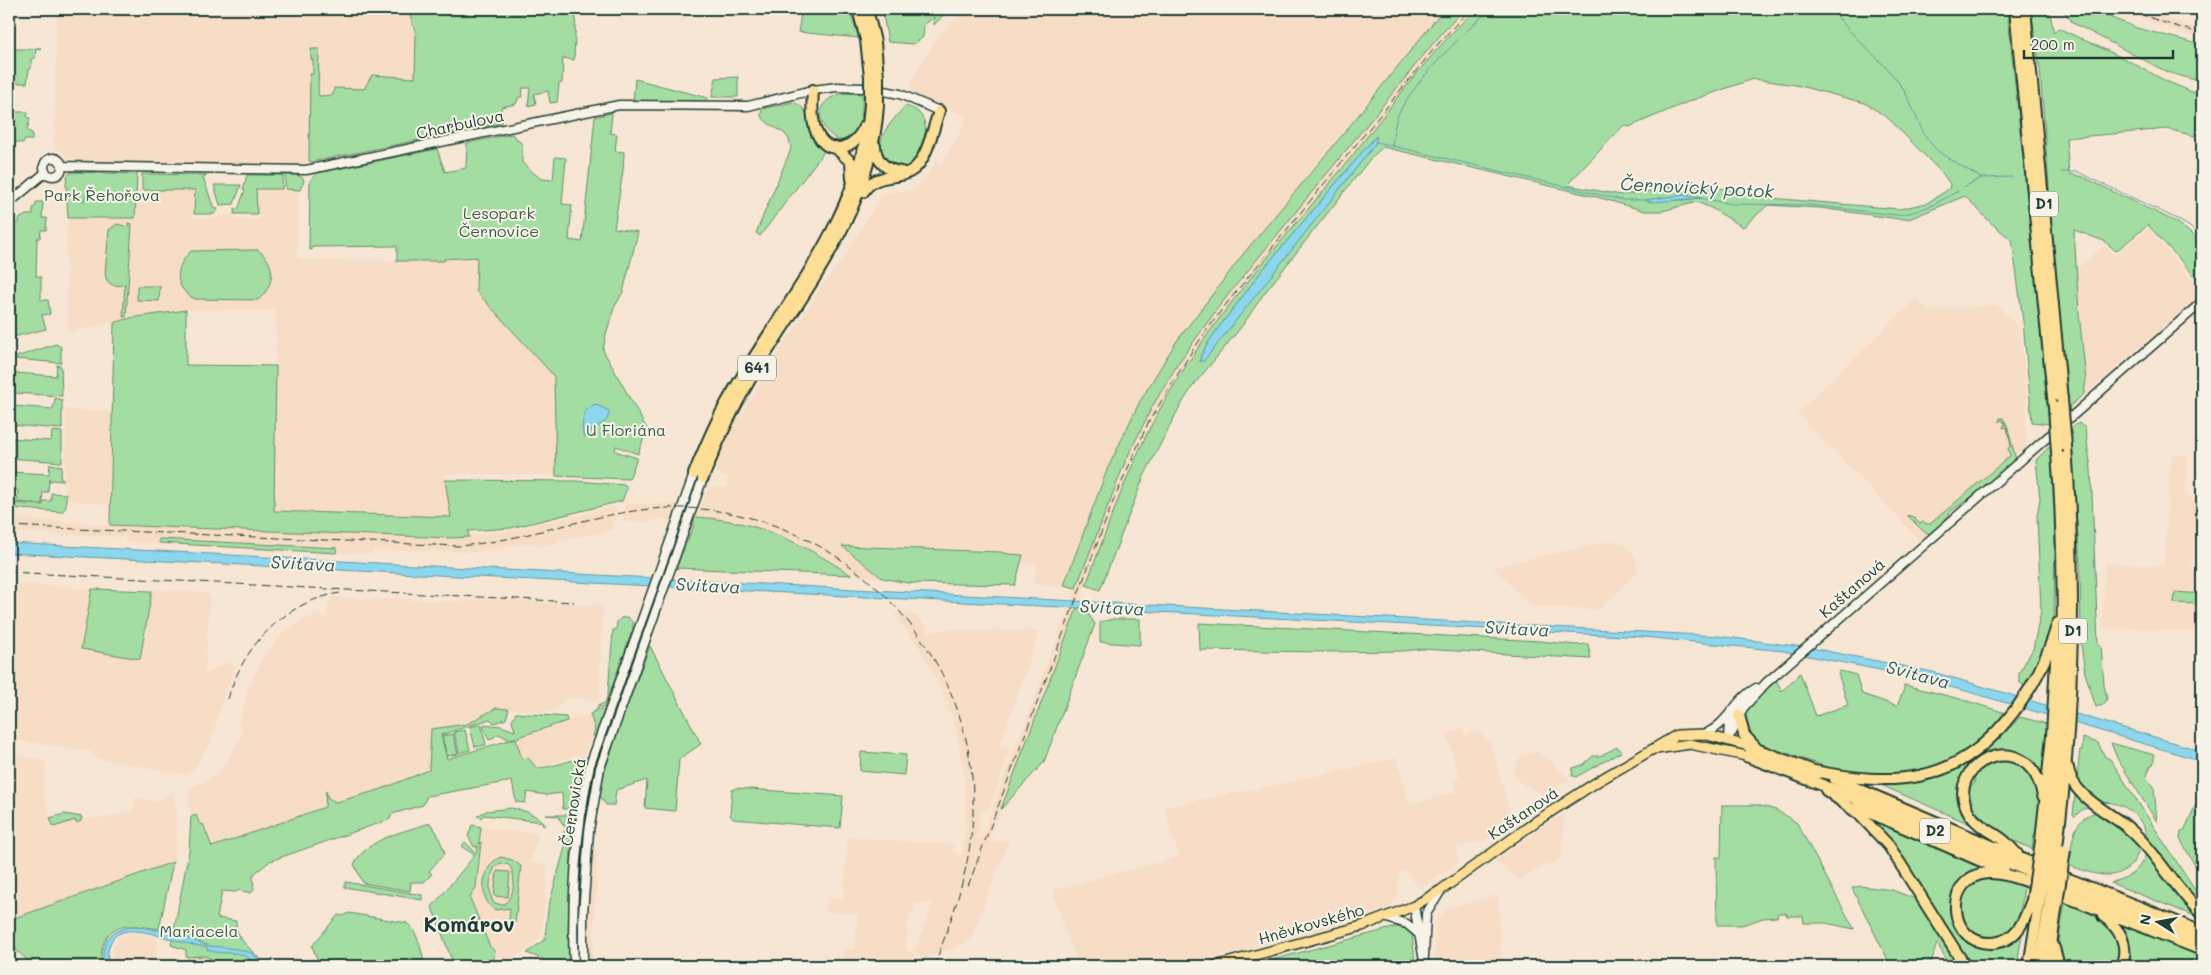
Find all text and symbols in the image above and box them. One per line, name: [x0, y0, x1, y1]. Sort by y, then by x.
scale bar: [2024, 28, 2172, 60]
text: 200 m: [2031, 34, 2075, 54]
street label: Charbulova: [414, 104, 506, 143]
water label: Černovický potok: [1620, 171, 1775, 203]
park label: Park Řehořova: [44, 184, 160, 205]
road number: D1: [2030, 192, 2058, 216]
park label: Lesopark Černovice: [459, 202, 539, 241]
road number: 641: [738, 356, 776, 380]
park label: U Floriána: [586, 419, 666, 440]
water label: Svitava: [270, 549, 336, 577]
street label: Kaštanová: [1814, 553, 1889, 622]
water label: Svitava: [675, 571, 741, 599]
water label: Svitava: [1079, 593, 1145, 621]
water label: Svitava: [1484, 614, 1550, 642]
road number: D1: [2059, 618, 2087, 644]
water label: Svitava: [1884, 654, 1953, 694]
street label: Černovická: [555, 756, 590, 847]
street label: Kaštanová: [1483, 781, 1562, 844]
road number: D2: [1920, 818, 1950, 844]
street label: Hněvkovského: [1255, 898, 1366, 949]
north arrow: [2134, 898, 2184, 948]
district label: Komárov: [423, 910, 515, 937]
text: N: [2134, 912, 2155, 926]
park label: Mariacela: [160, 920, 238, 941]

